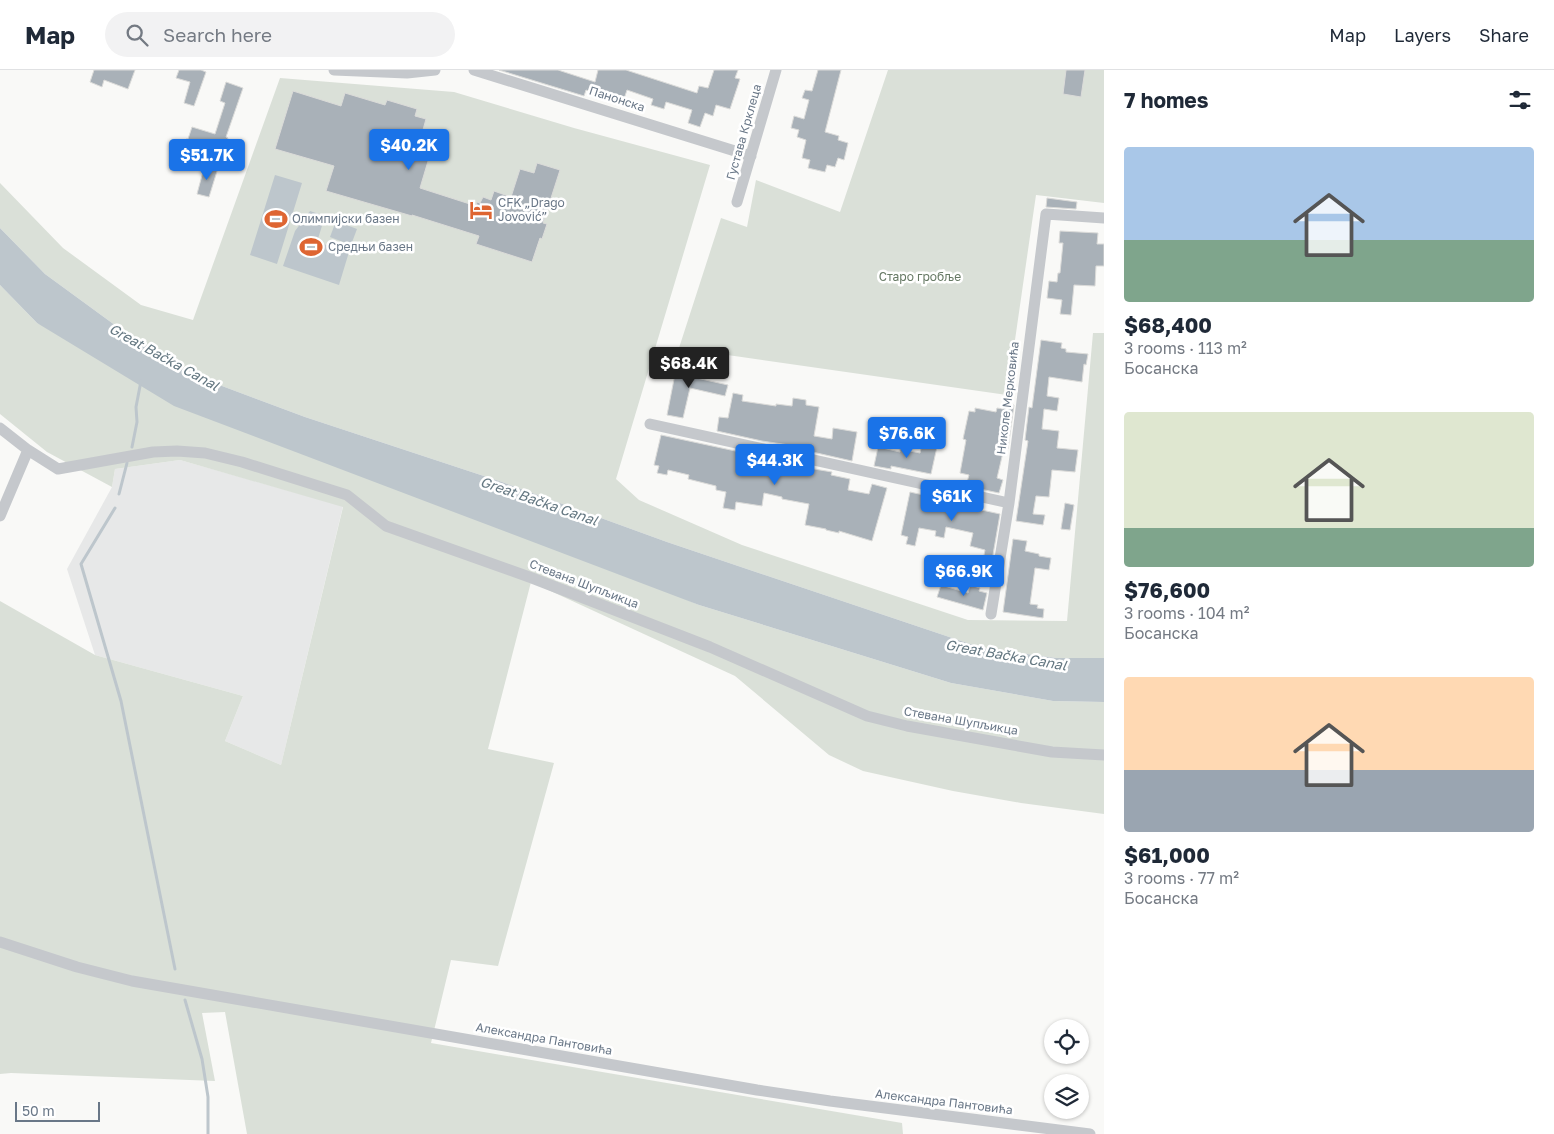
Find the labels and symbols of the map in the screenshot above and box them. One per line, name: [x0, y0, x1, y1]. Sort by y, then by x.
street label: Панонска: [587, 82, 647, 115]
street label: Густава Крклеца: [723, 82, 764, 182]
pin: $40.2K: [368, 128, 450, 171]
pin: $51.7K: [166, 138, 248, 181]
place label: CFK „Drago Jovović”: [498, 195, 565, 224]
hotel icon: CFK „Drago Jovović”: [468, 197, 494, 223]
sports icon: Олимпијски базен: [263, 206, 289, 232]
place label: Олимпијски базен: [292, 211, 400, 226]
sports icon: Средњи базен: [298, 234, 324, 260]
place label: Средњи базен: [328, 239, 413, 254]
park label: Старо гробље: [879, 269, 961, 284]
water label: Great Bačka Canal: [106, 319, 222, 394]
street label: Николе Мерковића: [993, 340, 1022, 455]
pin: $68.4K: [648, 346, 730, 389]
pin: $76.6K: [866, 416, 948, 459]
pin: $44.3K: [734, 444, 816, 486]
water label: Great Bačka Canal: [478, 473, 600, 529]
pin: $61K: [922, 480, 982, 522]
pin: $66.9K: [923, 554, 1005, 597]
street label: Стевана Шупљикца: [527, 556, 641, 611]
water label: Great Bačka Canal: [944, 635, 1068, 674]
street label: Стевана Шупљикца: [903, 703, 1019, 738]
street label: Александра Пантовића: [475, 1019, 614, 1058]
street label: Александра Пантовића: [874, 1086, 1014, 1117]
scale bar: [15, 1099, 100, 1122]

